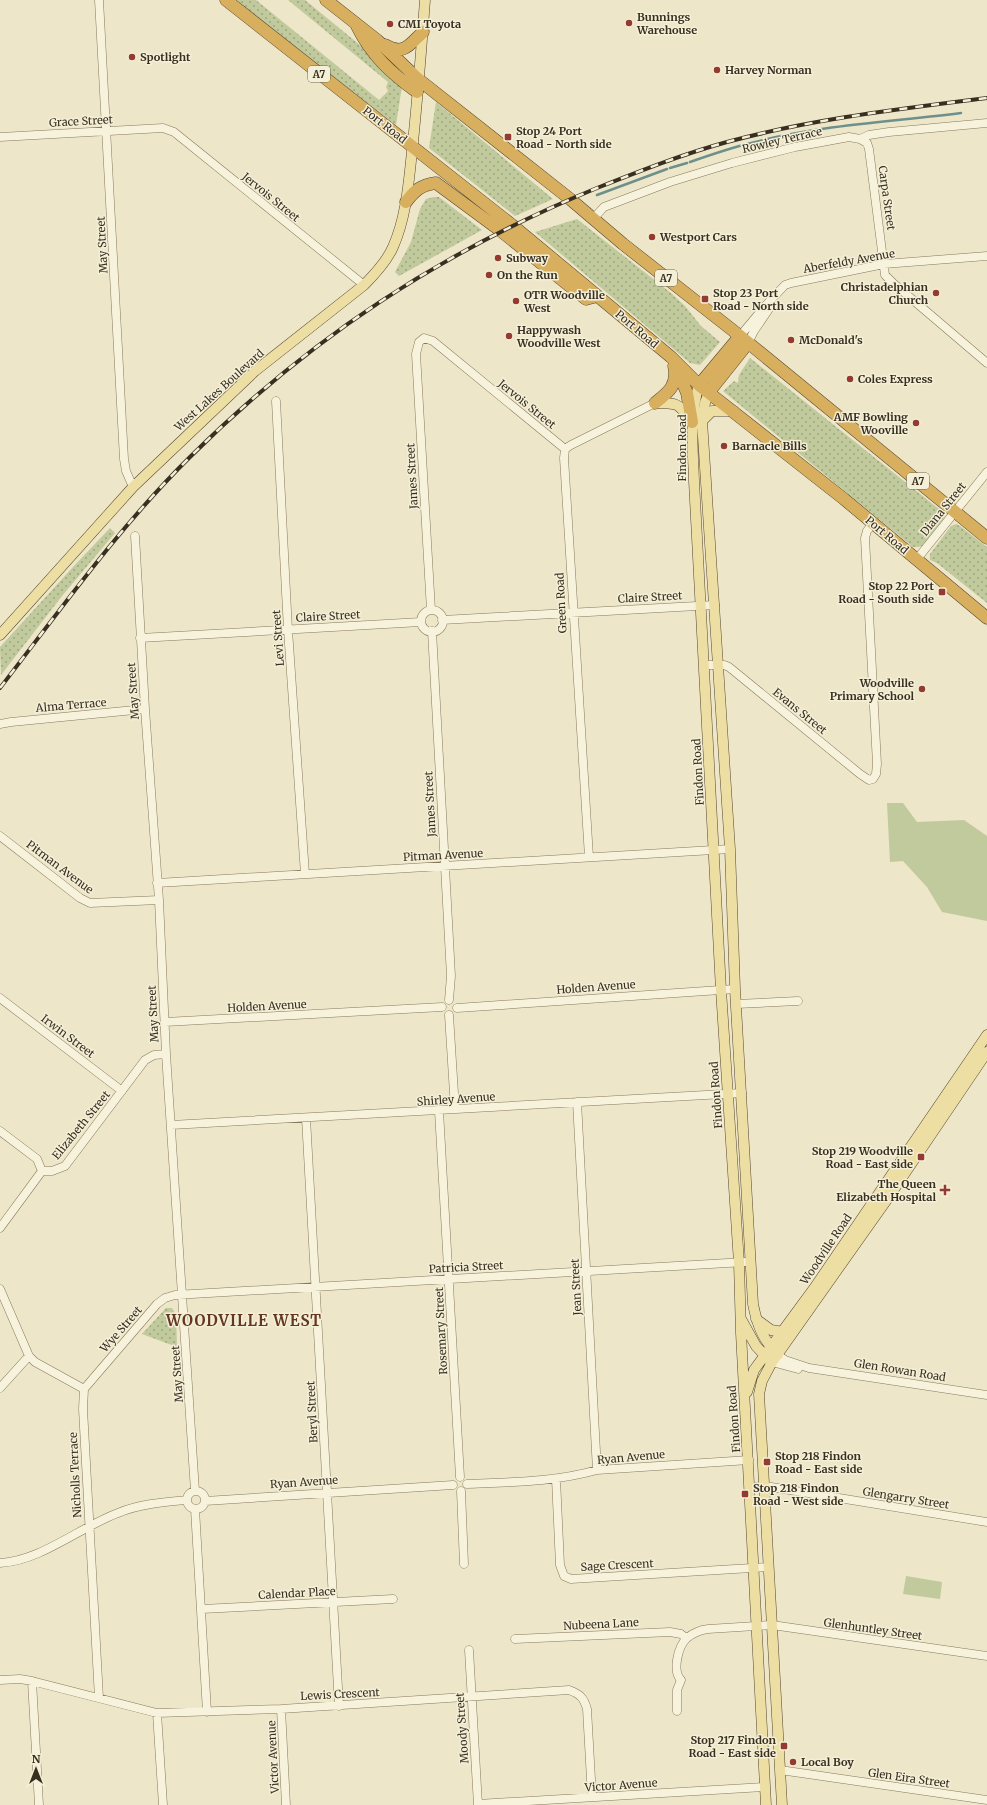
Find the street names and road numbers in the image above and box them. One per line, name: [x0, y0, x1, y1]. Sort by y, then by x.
road number: A7: [308, 66, 330, 82]
street label: Port Road: [360, 104, 410, 147]
street label: Grace Street: [49, 112, 114, 130]
street label: Rowley Terrace: [741, 124, 823, 156]
street label: Carpa Street: [876, 165, 899, 232]
street label: Jervois Street: [239, 169, 303, 225]
street label: May Street: [93, 215, 110, 274]
street label: Aberfeldy Avenue: [801, 246, 896, 276]
road number: A7: [655, 270, 677, 286]
street label: Port Road: [613, 307, 662, 351]
street label: West Lakes Boulevard: [171, 346, 267, 435]
street label: Jervois Street: [495, 376, 559, 432]
street label: Findon Road: [675, 414, 689, 482]
street label: James Street: [403, 442, 421, 510]
road number: A7: [907, 473, 929, 489]
street label: Diana Street: [917, 479, 969, 539]
street label: Port Road: [863, 513, 912, 557]
street label: Green Road: [552, 572, 570, 634]
street label: Claire Street: [617, 588, 683, 606]
street label: Claire Street: [295, 607, 361, 625]
street label: Levi Street: [269, 609, 287, 667]
street label: May Street: [124, 661, 142, 720]
street label: Evans Street: [770, 685, 830, 738]
street label: Alma Terrace: [34, 695, 107, 715]
street label: Findon Road: [689, 738, 707, 806]
street label: James Street: [421, 770, 439, 838]
street label: Pitman Avenue: [24, 837, 96, 897]
street label: Pitman Avenue: [403, 846, 484, 864]
street label: Holden Avenue: [556, 977, 636, 997]
street label: May Street: [144, 984, 161, 1043]
street label: Holden Avenue: [227, 997, 307, 1015]
street label: Irwin Street: [38, 1011, 98, 1061]
street label: Findon Road: [707, 1061, 725, 1129]
street label: Elizabeth Street: [49, 1087, 113, 1162]
street label: Shirley Avenue: [416, 1089, 496, 1109]
street label: Woodville Road: [797, 1211, 855, 1288]
street label: Patricia Street: [428, 1258, 504, 1276]
street label: Jean Street: [567, 1258, 585, 1317]
street label: Rosemary Street: [432, 1286, 450, 1375]
street label: Wye Street: [96, 1302, 145, 1356]
street label: May Street: [168, 1344, 186, 1403]
street label: Glen Rowan Road: [853, 1356, 947, 1384]
street label: Beryl Street: [303, 1380, 321, 1443]
street label: Findon Road: [725, 1385, 743, 1453]
street label: Nicholls Terrace: [66, 1432, 84, 1518]
street label: Ryan Avenue: [596, 1447, 666, 1467]
street label: Ryan Avenue: [270, 1473, 339, 1491]
street label: Glengarry Street: [862, 1484, 951, 1512]
street label: Sage Crescent: [580, 1556, 655, 1574]
street label: Calendar Place: [258, 1584, 336, 1602]
street label: Nubeena Lane: [563, 1615, 639, 1633]
street label: Glenhuntley Street: [823, 1615, 924, 1643]
street label: Lewis Crescent: [300, 1685, 381, 1703]
street label: Moody Street: [452, 1691, 471, 1764]
street label: Victor Avenue: [264, 1720, 282, 1795]
street label: Glen Eira Street: [867, 1765, 951, 1791]
street label: Victor Avenue: [583, 1775, 658, 1795]

